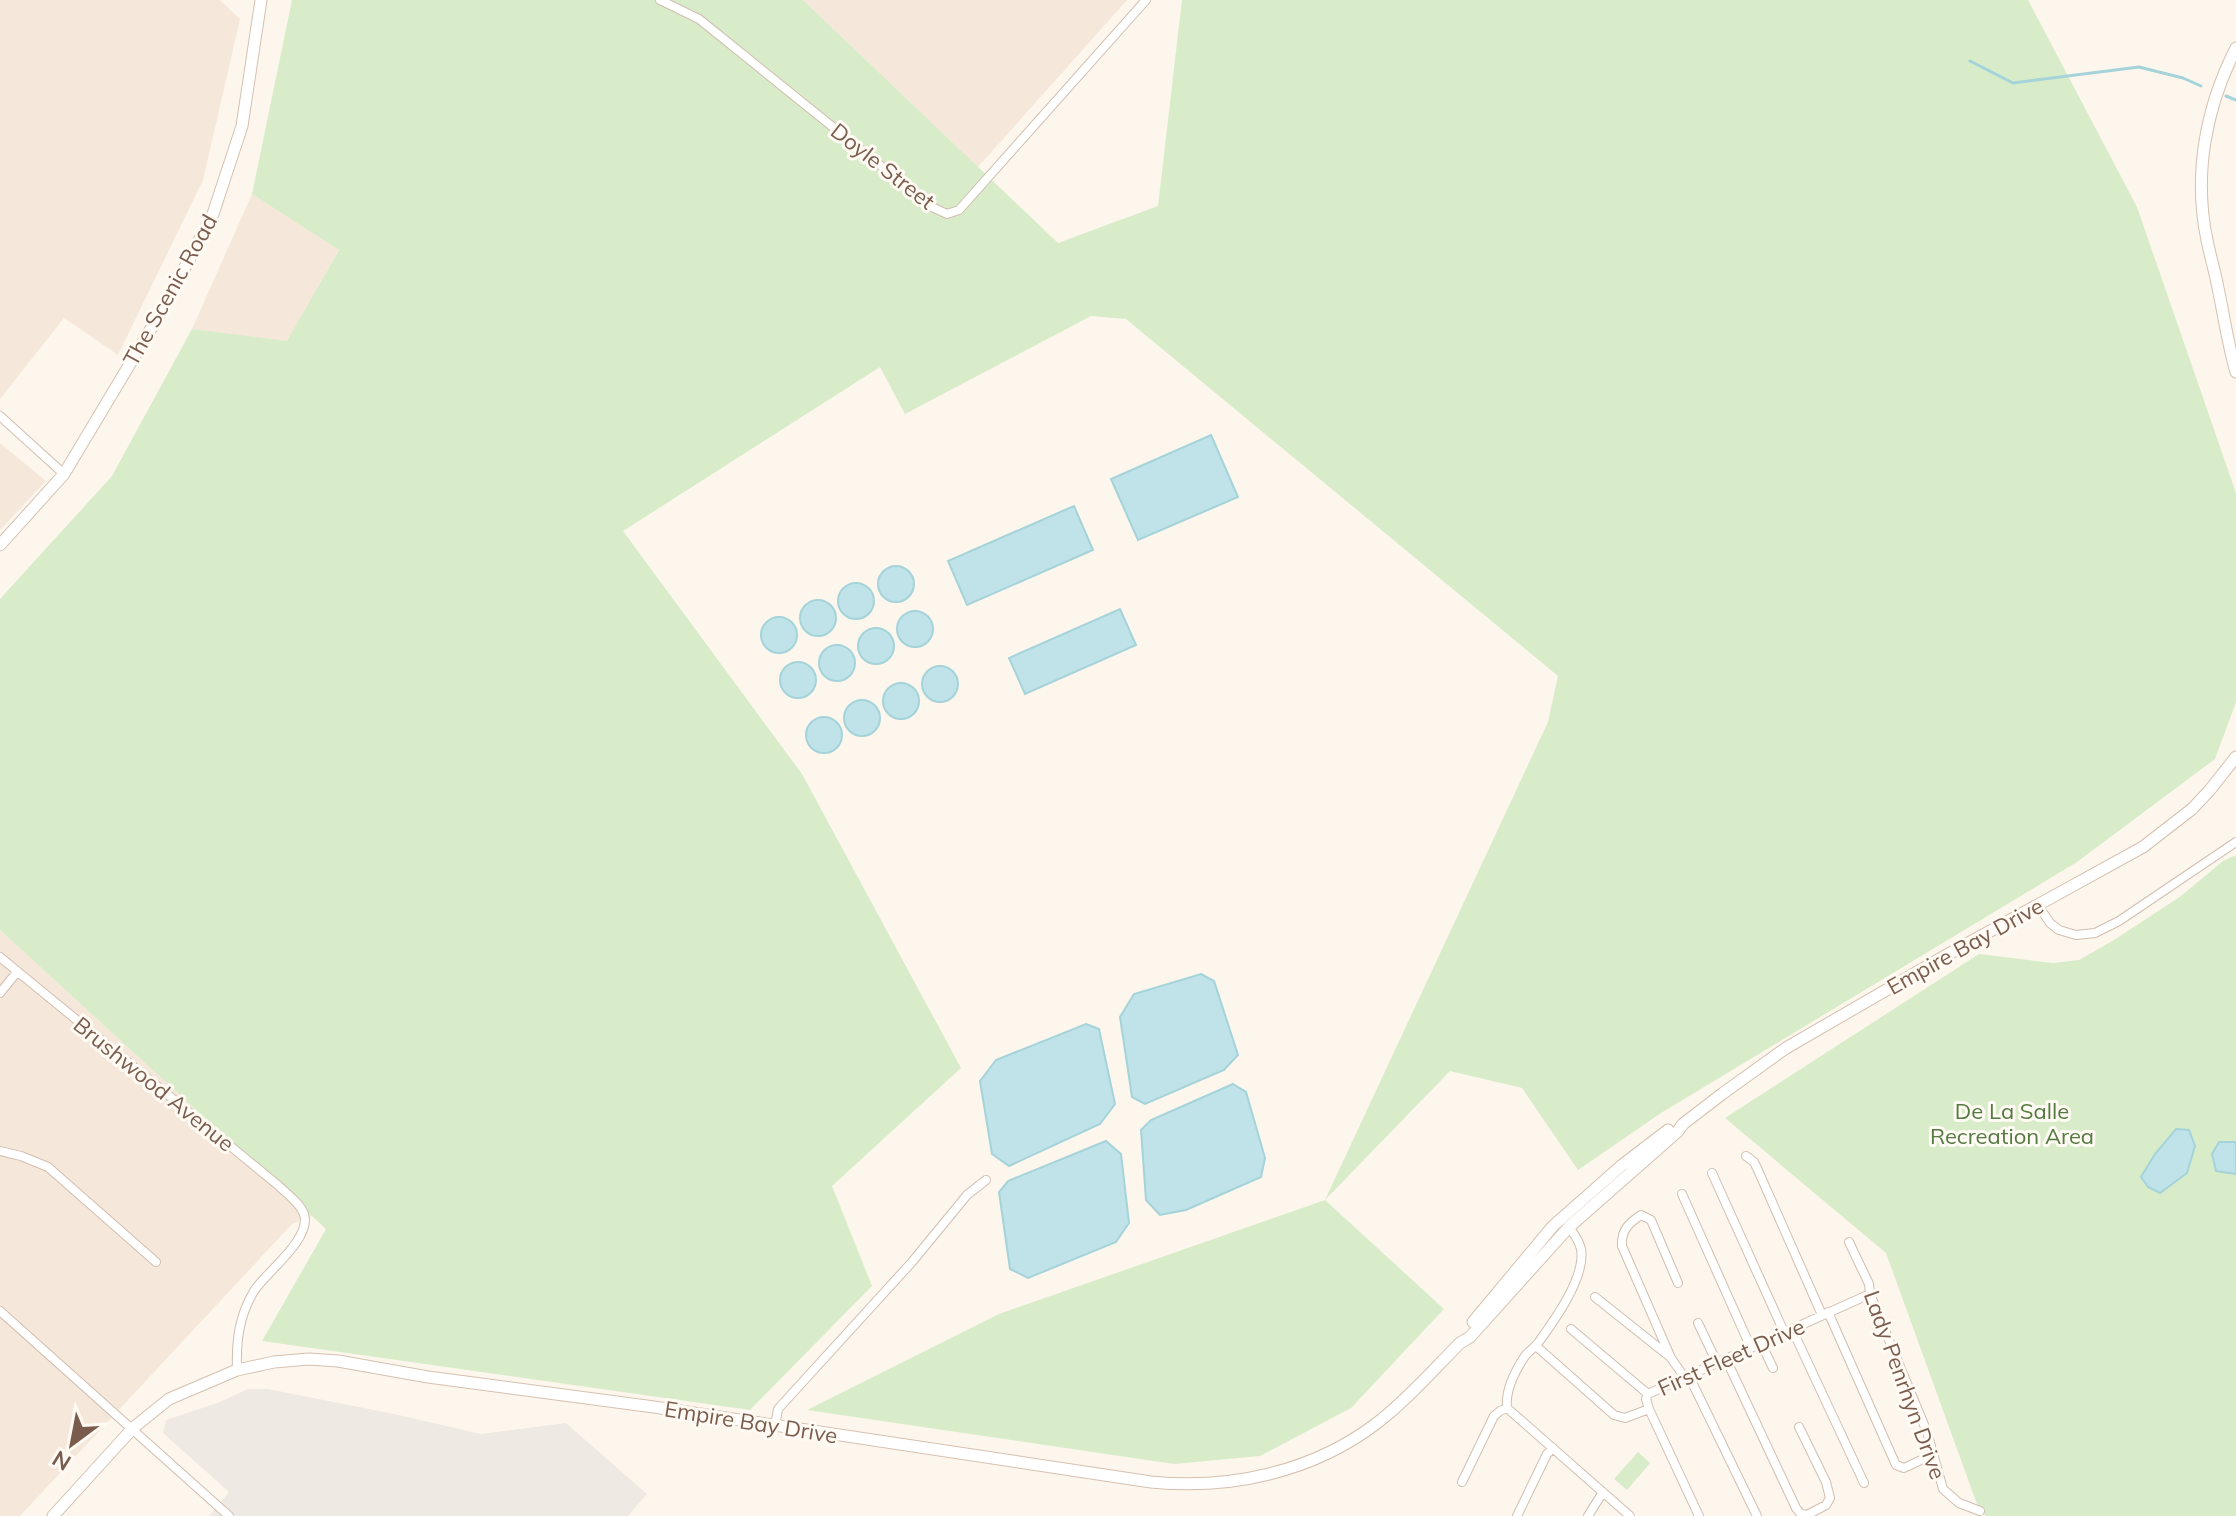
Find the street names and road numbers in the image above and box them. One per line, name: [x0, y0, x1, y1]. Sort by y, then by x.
street label: Doyle Street: [825, 117, 941, 215]
street label: The Scenic Road: [117, 209, 223, 371]
street label: Empire Bay Drive: [1882, 891, 2048, 1001]
street label: Brushwood Avenue: [68, 1011, 240, 1157]
street label: Lady Penrhyn Drive: [1858, 1287, 1952, 1483]
street label: First Fleet Drive: [1653, 1312, 1809, 1402]
street label: Empire Bay Drive: [662, 1394, 840, 1450]

